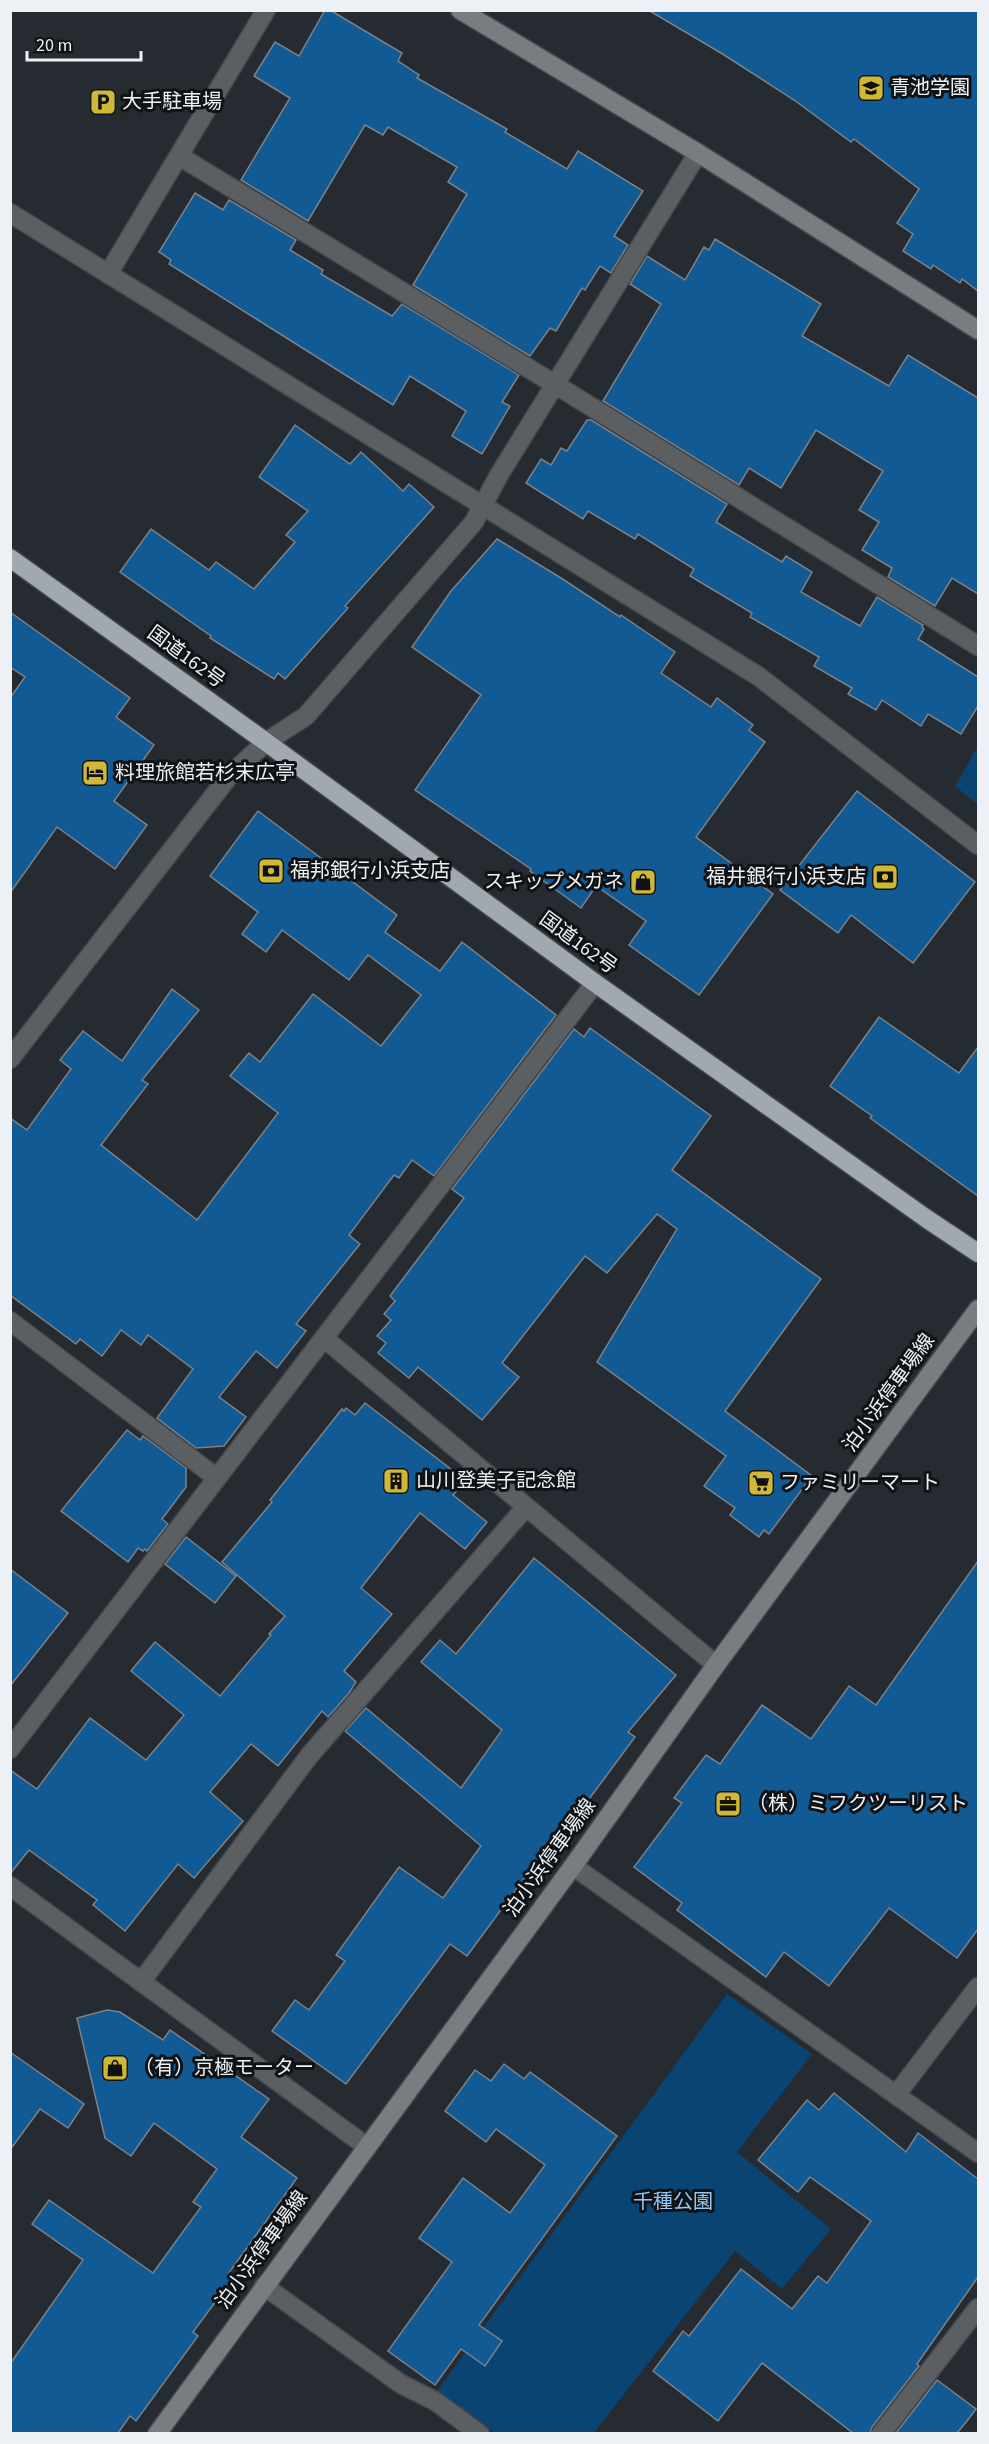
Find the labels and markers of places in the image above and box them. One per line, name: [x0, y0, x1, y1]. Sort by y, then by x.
school or university icon: 青池学園: [856, 73, 886, 103]
place label: 青池学園: [890, 74, 970, 102]
parking icon: 大手駐車場: [88, 87, 118, 117]
place label: 大手駐車場: [122, 88, 222, 116]
hotel icon: 料理旅館若杉末広亭: [80, 758, 110, 788]
place label: 料理旅館若杉末広亭: [115, 759, 295, 787]
bank icon: 福邦銀行小浜支店: [256, 856, 286, 886]
place label: 福邦銀行小浜支店: [290, 857, 450, 885]
bank icon: 福井銀行小浜支店: [870, 862, 900, 892]
place label: 福井銀行小浜支店: [706, 863, 866, 891]
shop icon: スキップメガネ: [628, 867, 658, 897]
place label: スキップメガネ: [484, 868, 624, 896]
building icon: 山川登美子記念館: [381, 1466, 411, 1496]
place label: 山川登美子記念館: [416, 1467, 576, 1495]
supermarket icon: ファミリーマート: [746, 1468, 776, 1498]
place label: ファミリーマート: [780, 1469, 940, 1497]
office icon: （株）ミフクツーリスト: [713, 1789, 743, 1819]
place label: （株）ミフクツーリスト: [748, 1790, 968, 1818]
shop icon: （有）京極モーター: [100, 2053, 130, 2083]
place label: （有）京極モーター: [134, 2054, 314, 2082]

